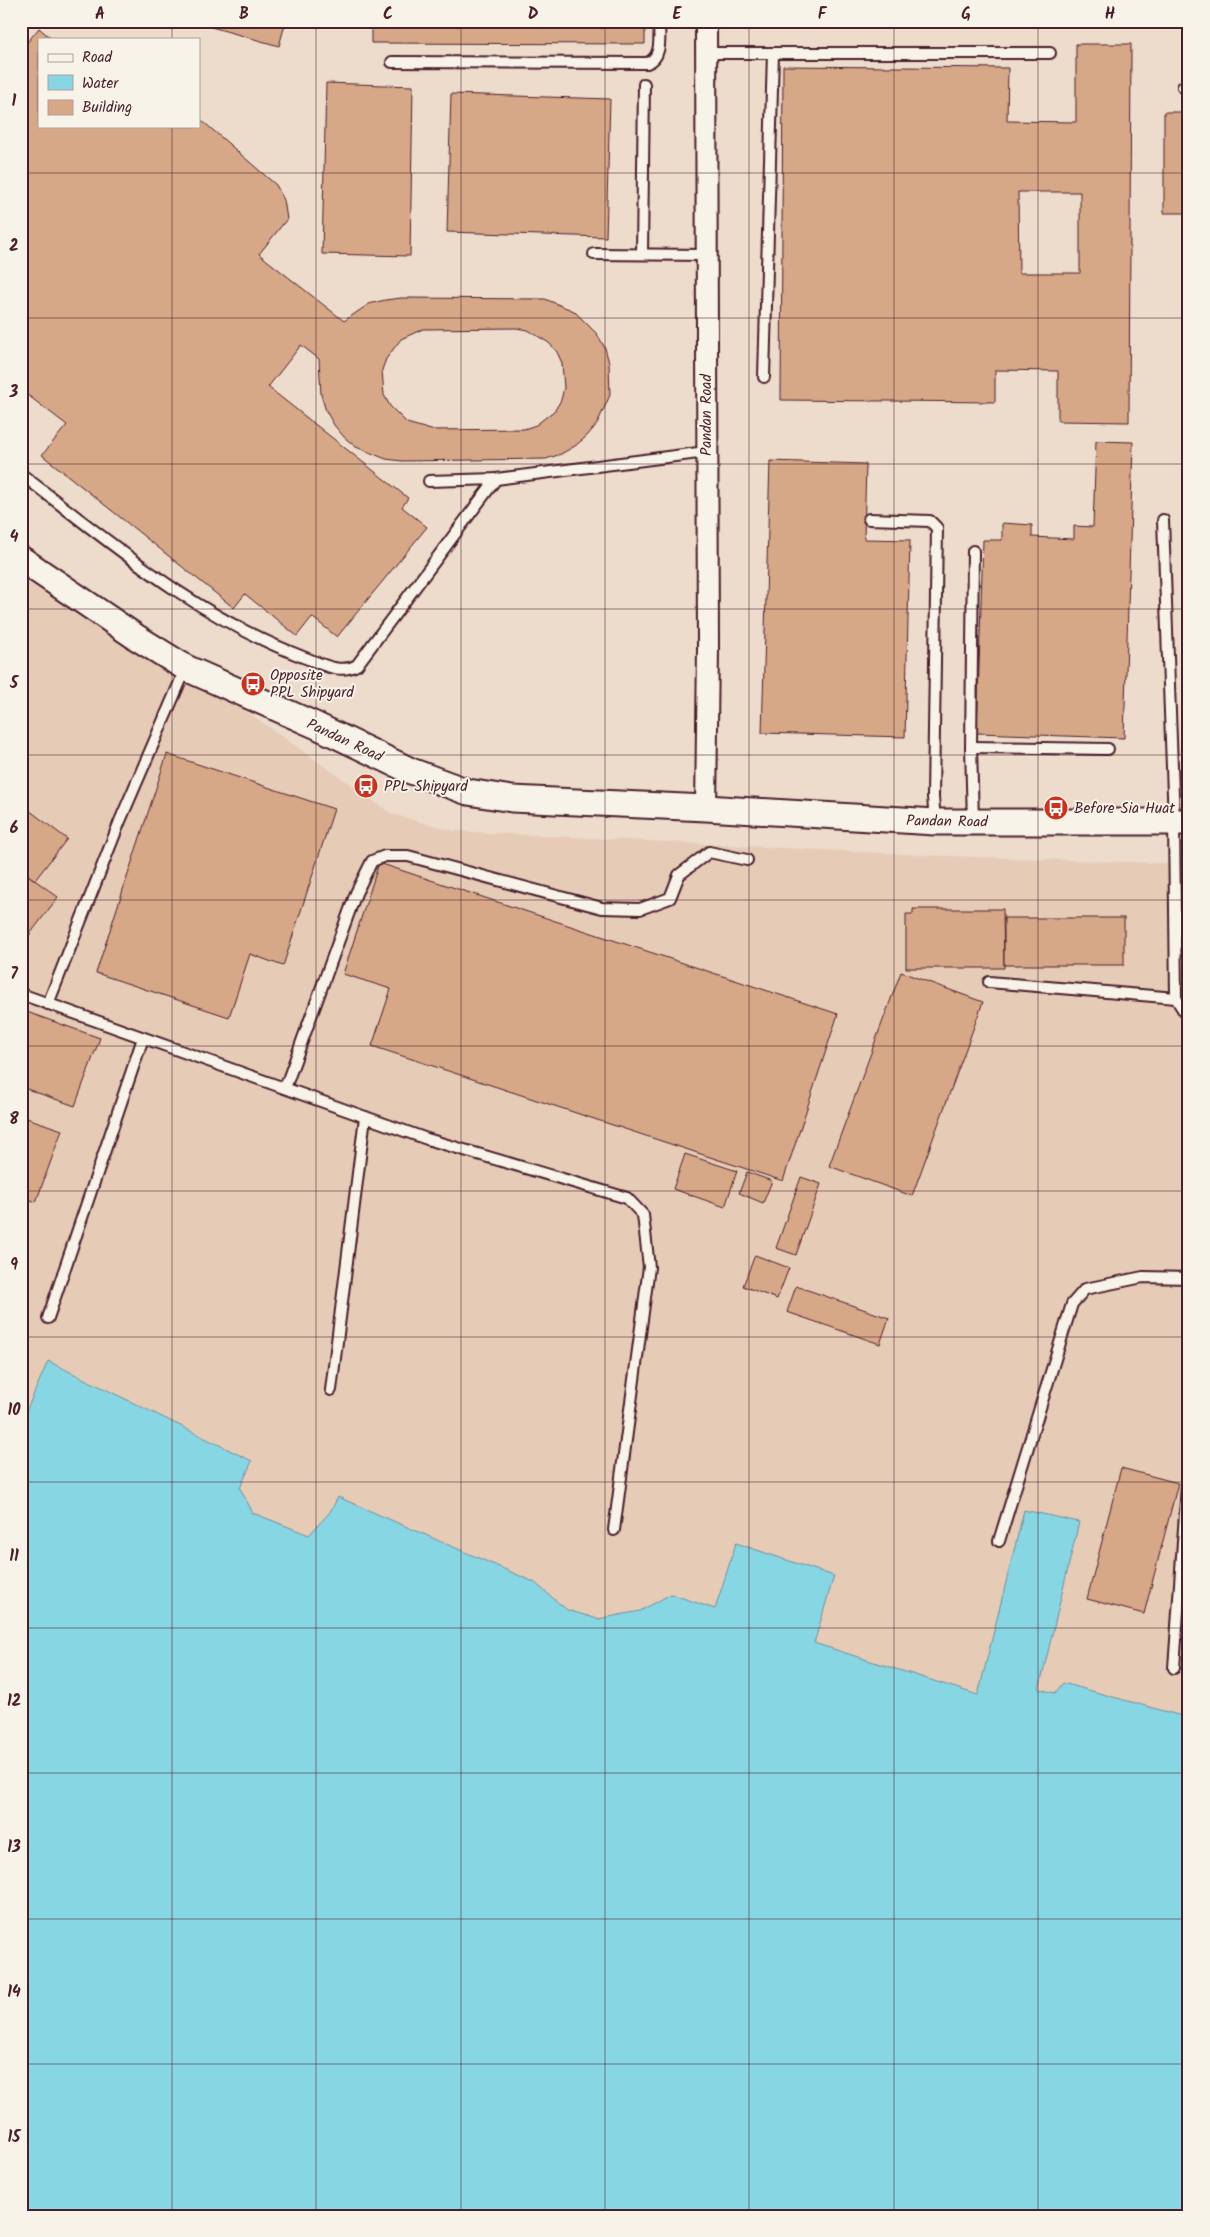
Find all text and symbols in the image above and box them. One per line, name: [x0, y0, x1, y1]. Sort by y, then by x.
text: A: [95, 2, 105, 27]
text: B: [239, 2, 249, 27]
text: C: [383, 2, 393, 27]
text: D: [528, 2, 539, 27]
text: E: [673, 2, 683, 27]
text: F: [818, 2, 828, 27]
text: G: [961, 2, 971, 27]
text: H: [1105, 2, 1115, 27]
legend: [38, 38, 200, 128]
text: Road: [82, 46, 113, 70]
text: Water: [82, 72, 119, 96]
text: 1: [12, 89, 17, 114]
text: Building: [82, 96, 132, 120]
text: 2: [9, 234, 19, 259]
street label: Pandan Road: [695, 374, 719, 456]
text: 3: [9, 380, 19, 405]
text: 4: [10, 525, 19, 550]
place label: Opposite PPL Shipyard: [270, 664, 354, 705]
text: 5: [9, 671, 20, 696]
bus stop icon: Opposite PPL Shipyard: [240, 671, 266, 697]
street label: Pandan Road: [302, 713, 387, 769]
bus stop icon: PPL Shipyard: [353, 773, 379, 799]
place label: PPL Shipyard: [384, 775, 468, 799]
bus stop icon: Before Sia Huat: [1043, 795, 1069, 821]
place label: Before Sia Huat: [1074, 797, 1175, 821]
street label: Pandan Road: [906, 809, 989, 835]
text: 6: [10, 816, 19, 841]
text: 7: [10, 962, 18, 987]
text: 8: [9, 1107, 19, 1132]
text: 9: [10, 1253, 18, 1278]
text: 10: [7, 1398, 21, 1423]
text: 11: [9, 1544, 19, 1569]
text: 12: [7, 1689, 21, 1714]
text: 13: [7, 1835, 21, 1860]
text: 14: [7, 1980, 21, 2005]
text: 15: [8, 2125, 22, 2150]

